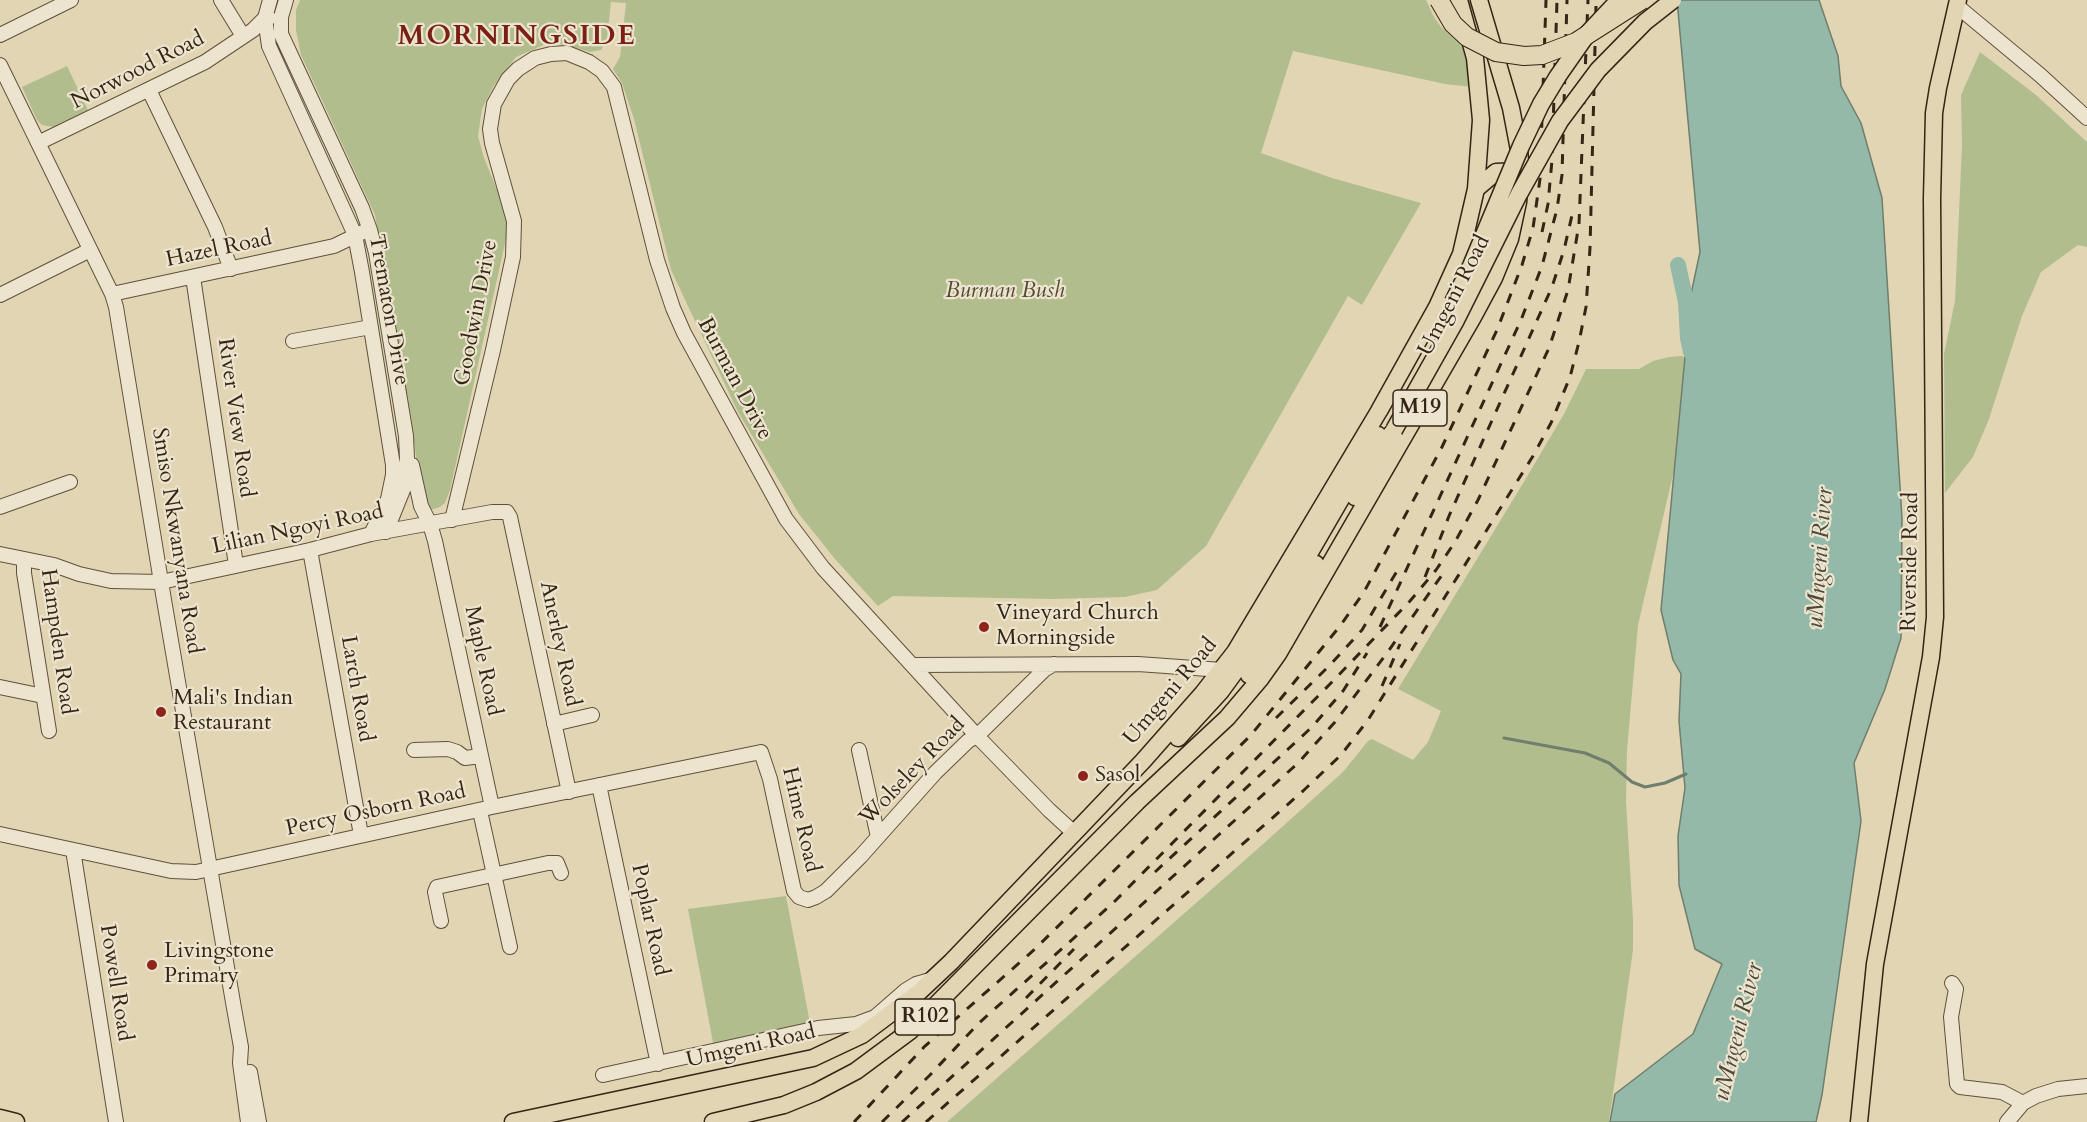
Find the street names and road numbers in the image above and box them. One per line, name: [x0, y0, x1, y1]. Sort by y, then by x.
street label: Norwood Road: [67, 26, 209, 116]
street label: Hazel Road: [164, 226, 274, 274]
street label: Umgeni Road: [1413, 231, 1497, 361]
street label: Trematon Drive: [362, 233, 414, 387]
street label: Goodwin Drive: [450, 238, 504, 388]
street label: Burman Drive: [691, 313, 777, 445]
street label: River View Road: [211, 337, 259, 499]
road number: M19: [1393, 390, 1447, 426]
street label: Smiso Nkwanyana Road: [145, 426, 207, 656]
street label: Riverside Road: [1897, 492, 1925, 632]
street label: Lilian Ngoyi Road: [210, 499, 386, 561]
street label: Hampden Road: [34, 568, 80, 716]
street label: Anerley Road: [533, 579, 585, 709]
street label: Maple Road: [457, 604, 507, 718]
street label: Umgeni Road: [1119, 633, 1223, 751]
street label: Larch Road: [334, 634, 378, 744]
street label: Wolseley Road: [855, 712, 971, 832]
street label: Hime Road: [775, 765, 825, 875]
street label: Percy Osborn Road: [284, 779, 468, 843]
street label: Poplar Road: [624, 862, 674, 978]
street label: Powell Road: [93, 923, 137, 1043]
road number: R102: [895, 999, 955, 1035]
street label: Umgeni Road: [684, 1019, 818, 1075]

